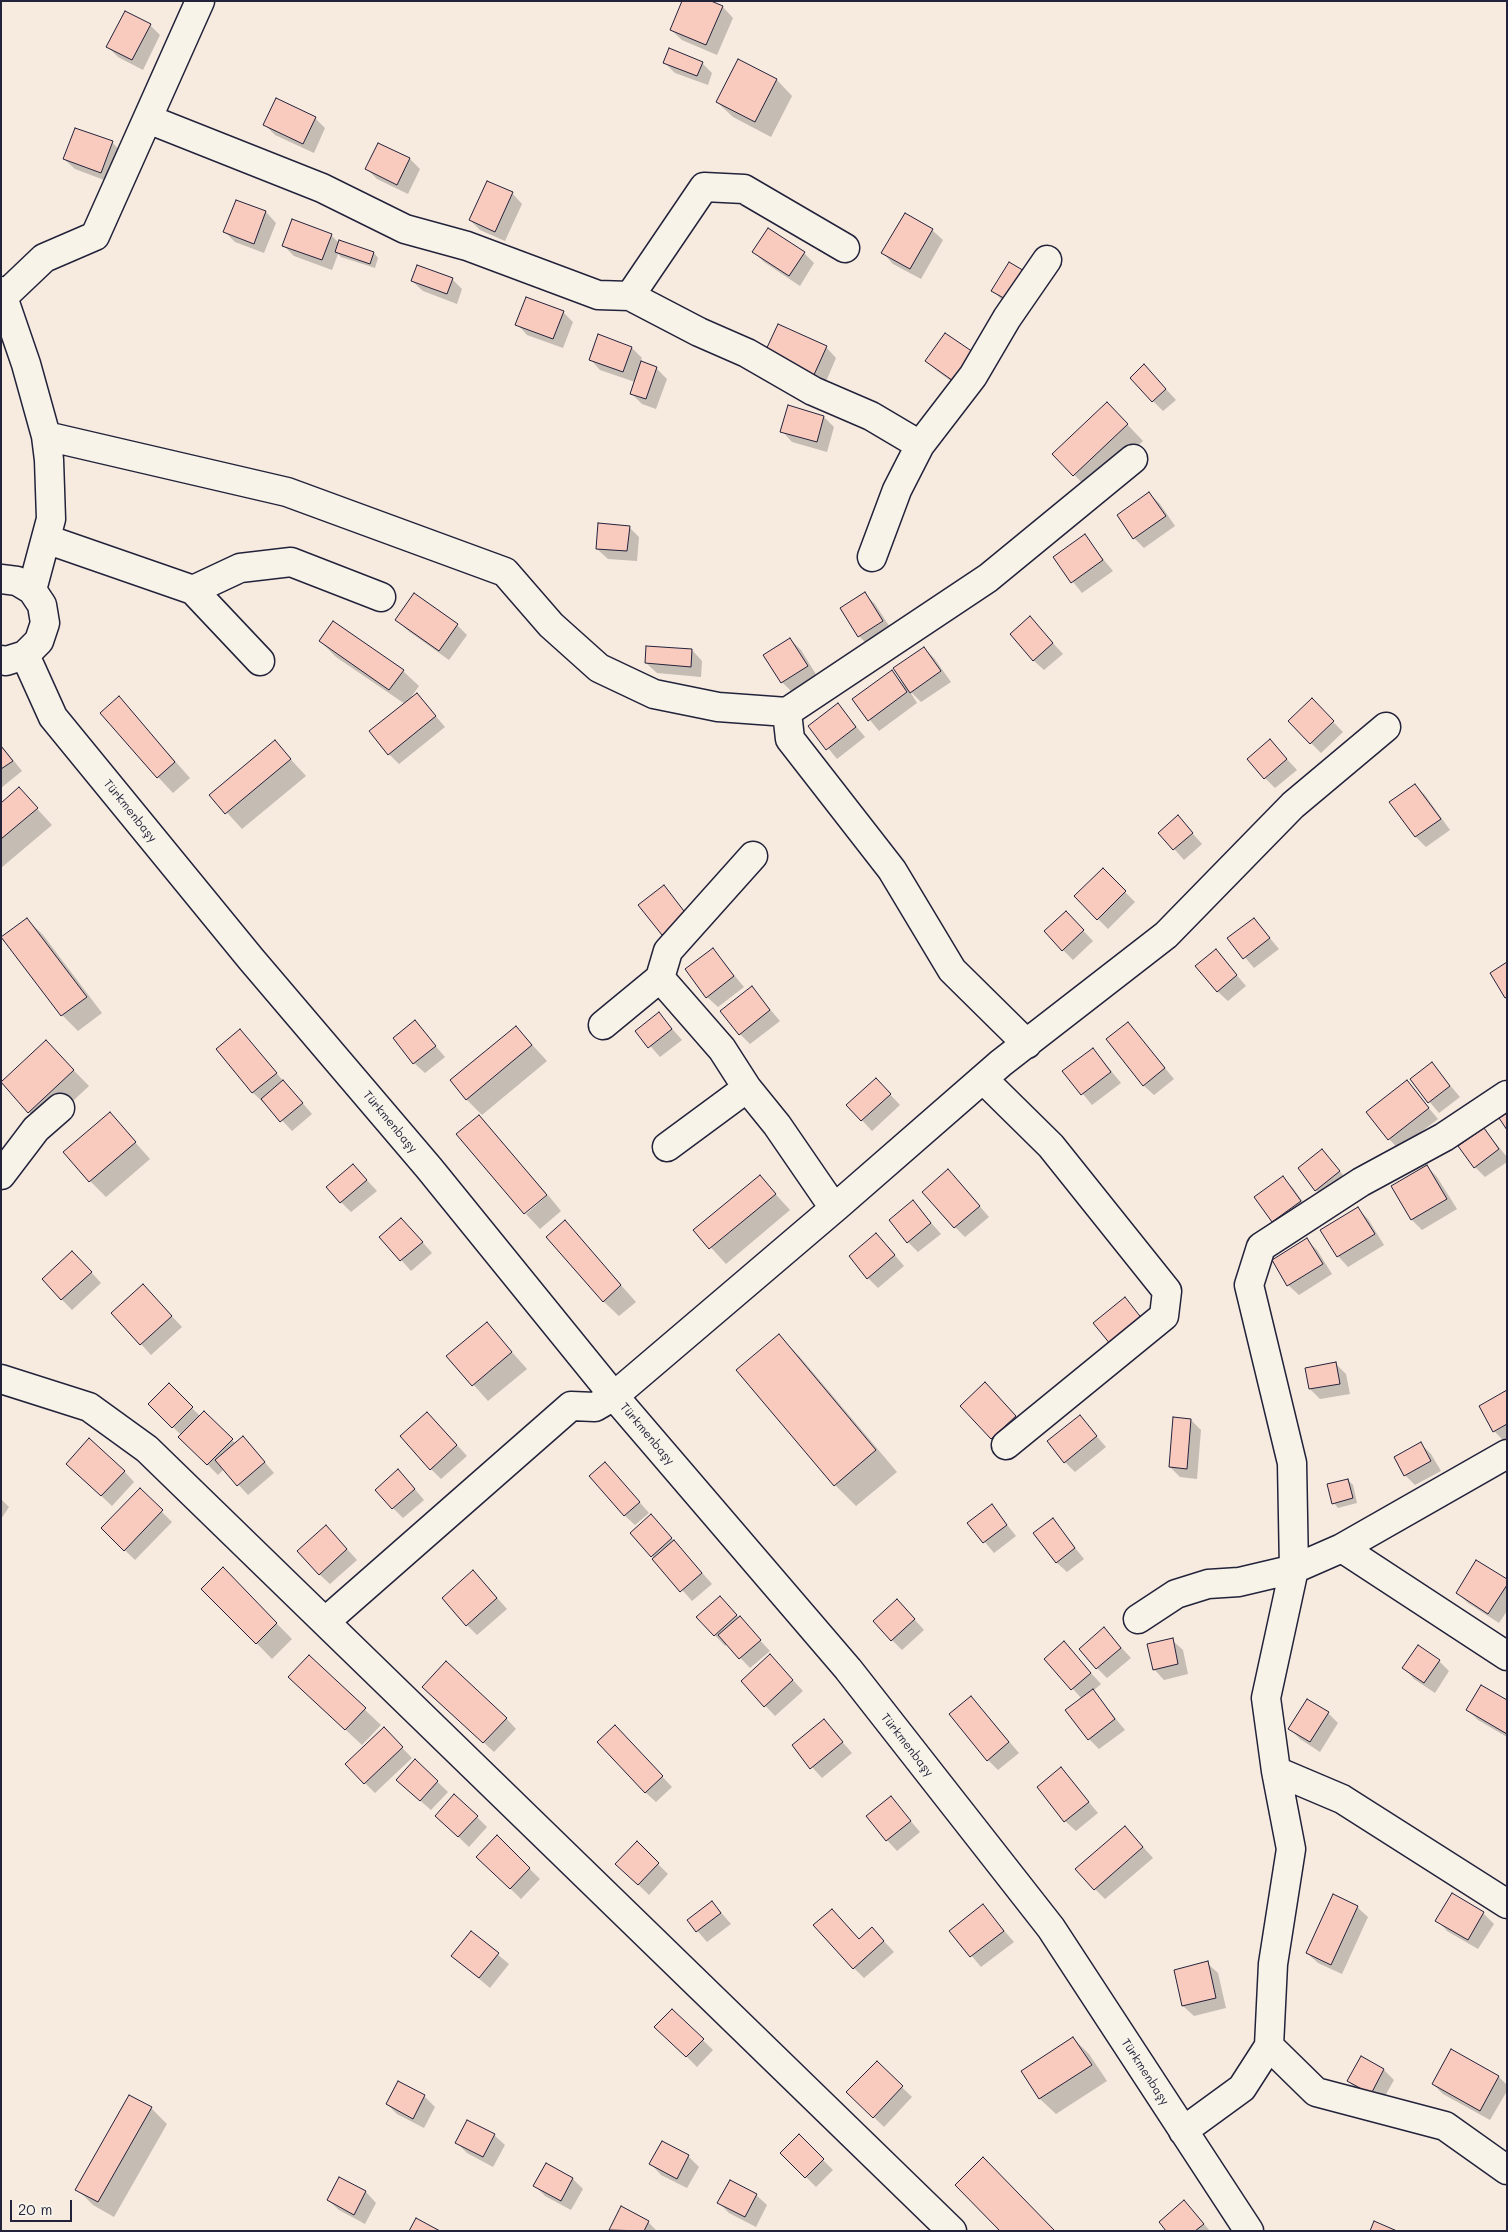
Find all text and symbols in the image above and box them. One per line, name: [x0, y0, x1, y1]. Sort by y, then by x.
street label: Türkmenbaşy: [100, 777, 160, 845]
street label: Türkmenbaşy: [360, 1088, 420, 1156]
street label: Türkmenbaşy: [617, 1400, 677, 1468]
street label: Türkmenbaşy: [878, 1710, 936, 1780]
street label: Türkmenbaşy: [1118, 2036, 1172, 2108]
scale bar: [12, 2190, 75, 2222]
text: 20 m: [18, 2199, 52, 2219]

